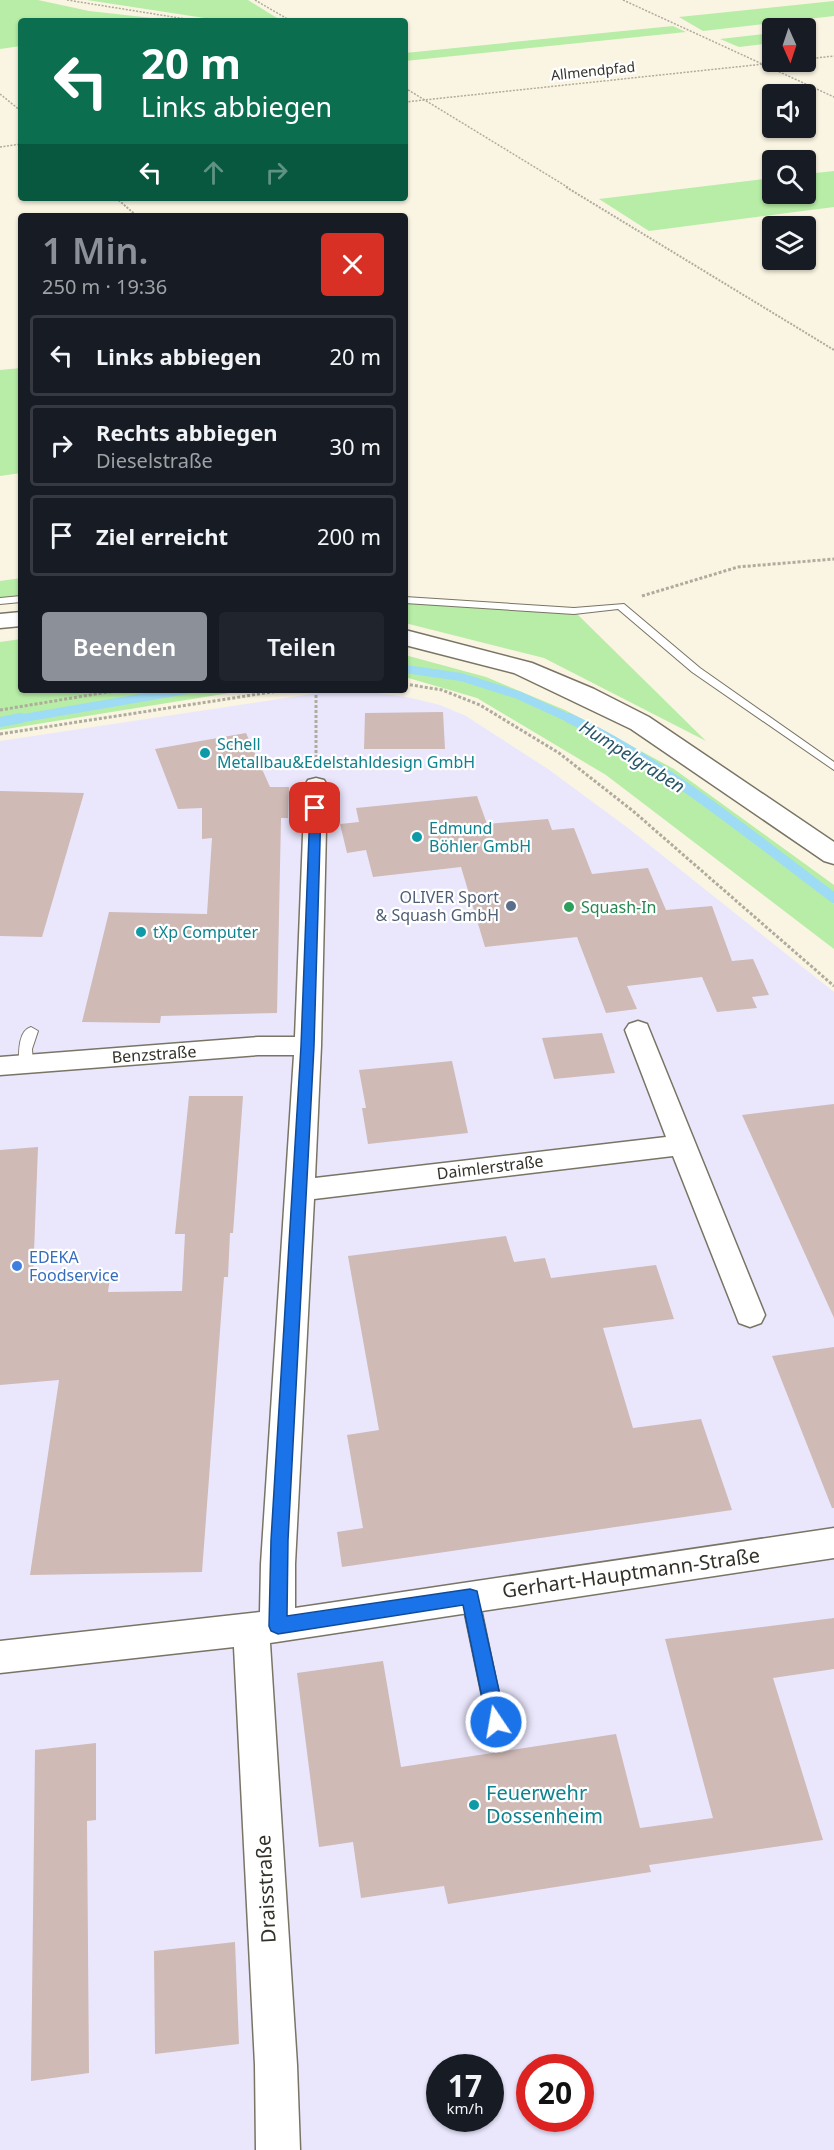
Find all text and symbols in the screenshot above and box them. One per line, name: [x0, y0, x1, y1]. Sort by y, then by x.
north arrow: [762, 18, 816, 72]
map controls: [762, 18, 816, 270]
text: 20 m: [141, 34, 241, 91]
icon: left: [42, 42, 120, 120]
street label: Allmendpfad: [550, 57, 636, 84]
button: sound: [762, 84, 816, 138]
text: Links abbiegen: [141, 88, 332, 125]
button: search: [762, 150, 816, 204]
icon: left: [134, 156, 167, 189]
icon: ahead: [197, 156, 230, 189]
icon: right: [260, 156, 293, 189]
button: layers: [762, 216, 816, 270]
text: 1 Min.: [42, 226, 149, 275]
button: close: [321, 233, 384, 296]
text: 250 m · 19:36: [42, 273, 167, 300]
icon: left: [45, 339, 78, 372]
text: Links abbiegen: [96, 341, 262, 371]
text: 20 m: [330, 341, 381, 371]
text: Rechts abbiegen: [96, 417, 278, 447]
icon: right: [45, 429, 78, 462]
text: 30 m: [330, 431, 381, 461]
text: Dieselstraße: [96, 447, 213, 474]
icon: arrive: [45, 519, 78, 552]
text: Ziel erreicht: [96, 521, 228, 551]
text: 200 m: [317, 521, 381, 551]
button: Beenden: [42, 612, 207, 681]
button: Teilen: [219, 612, 384, 681]
water label: Humpelgraben: [575, 714, 690, 798]
place label: Schell Metallbau&Edelstahldesign GmbH: [217, 733, 475, 773]
marker: Schell Metallbau&Edelstahldesign GmbH: [198, 746, 212, 760]
pin: [289, 782, 340, 833]
icon: arrive: [298, 791, 331, 824]
place label: Edmund Böhler GmbH: [429, 817, 531, 857]
marker: Edmund Böhler GmbH: [410, 830, 424, 844]
place label: OLIVER Sport & Squash GmbH: [376, 886, 499, 926]
place label: Squash-In: [581, 896, 657, 918]
marker: OLIVER Sport & Squash GmbH: [504, 899, 518, 913]
marker: Squash-In: [562, 900, 576, 914]
place label: tXp Computer: [153, 921, 258, 943]
marker: tXp Computer: [134, 925, 148, 939]
street label: Benzstraße: [111, 1040, 197, 1068]
street label: Daimlerstraße: [435, 1150, 545, 1184]
place label: EDEKA Foodservice: [29, 1246, 119, 1286]
marker: EDEKA Foodservice: [10, 1259, 24, 1273]
street label: Gerhart-Hauptmann-Straße: [500, 1541, 761, 1604]
position arrow: [464, 1690, 528, 1754]
place label: Feuerwehr Dossenheim: [486, 1779, 603, 1829]
marker: Feuerwehr Dossenheim: [467, 1798, 481, 1812]
street label: Draisstraße: [249, 1834, 282, 1944]
speed limit sign: 20: [516, 2054, 594, 2132]
text: 17: [448, 2065, 482, 2106]
text: km/h: [447, 2098, 483, 2118]

